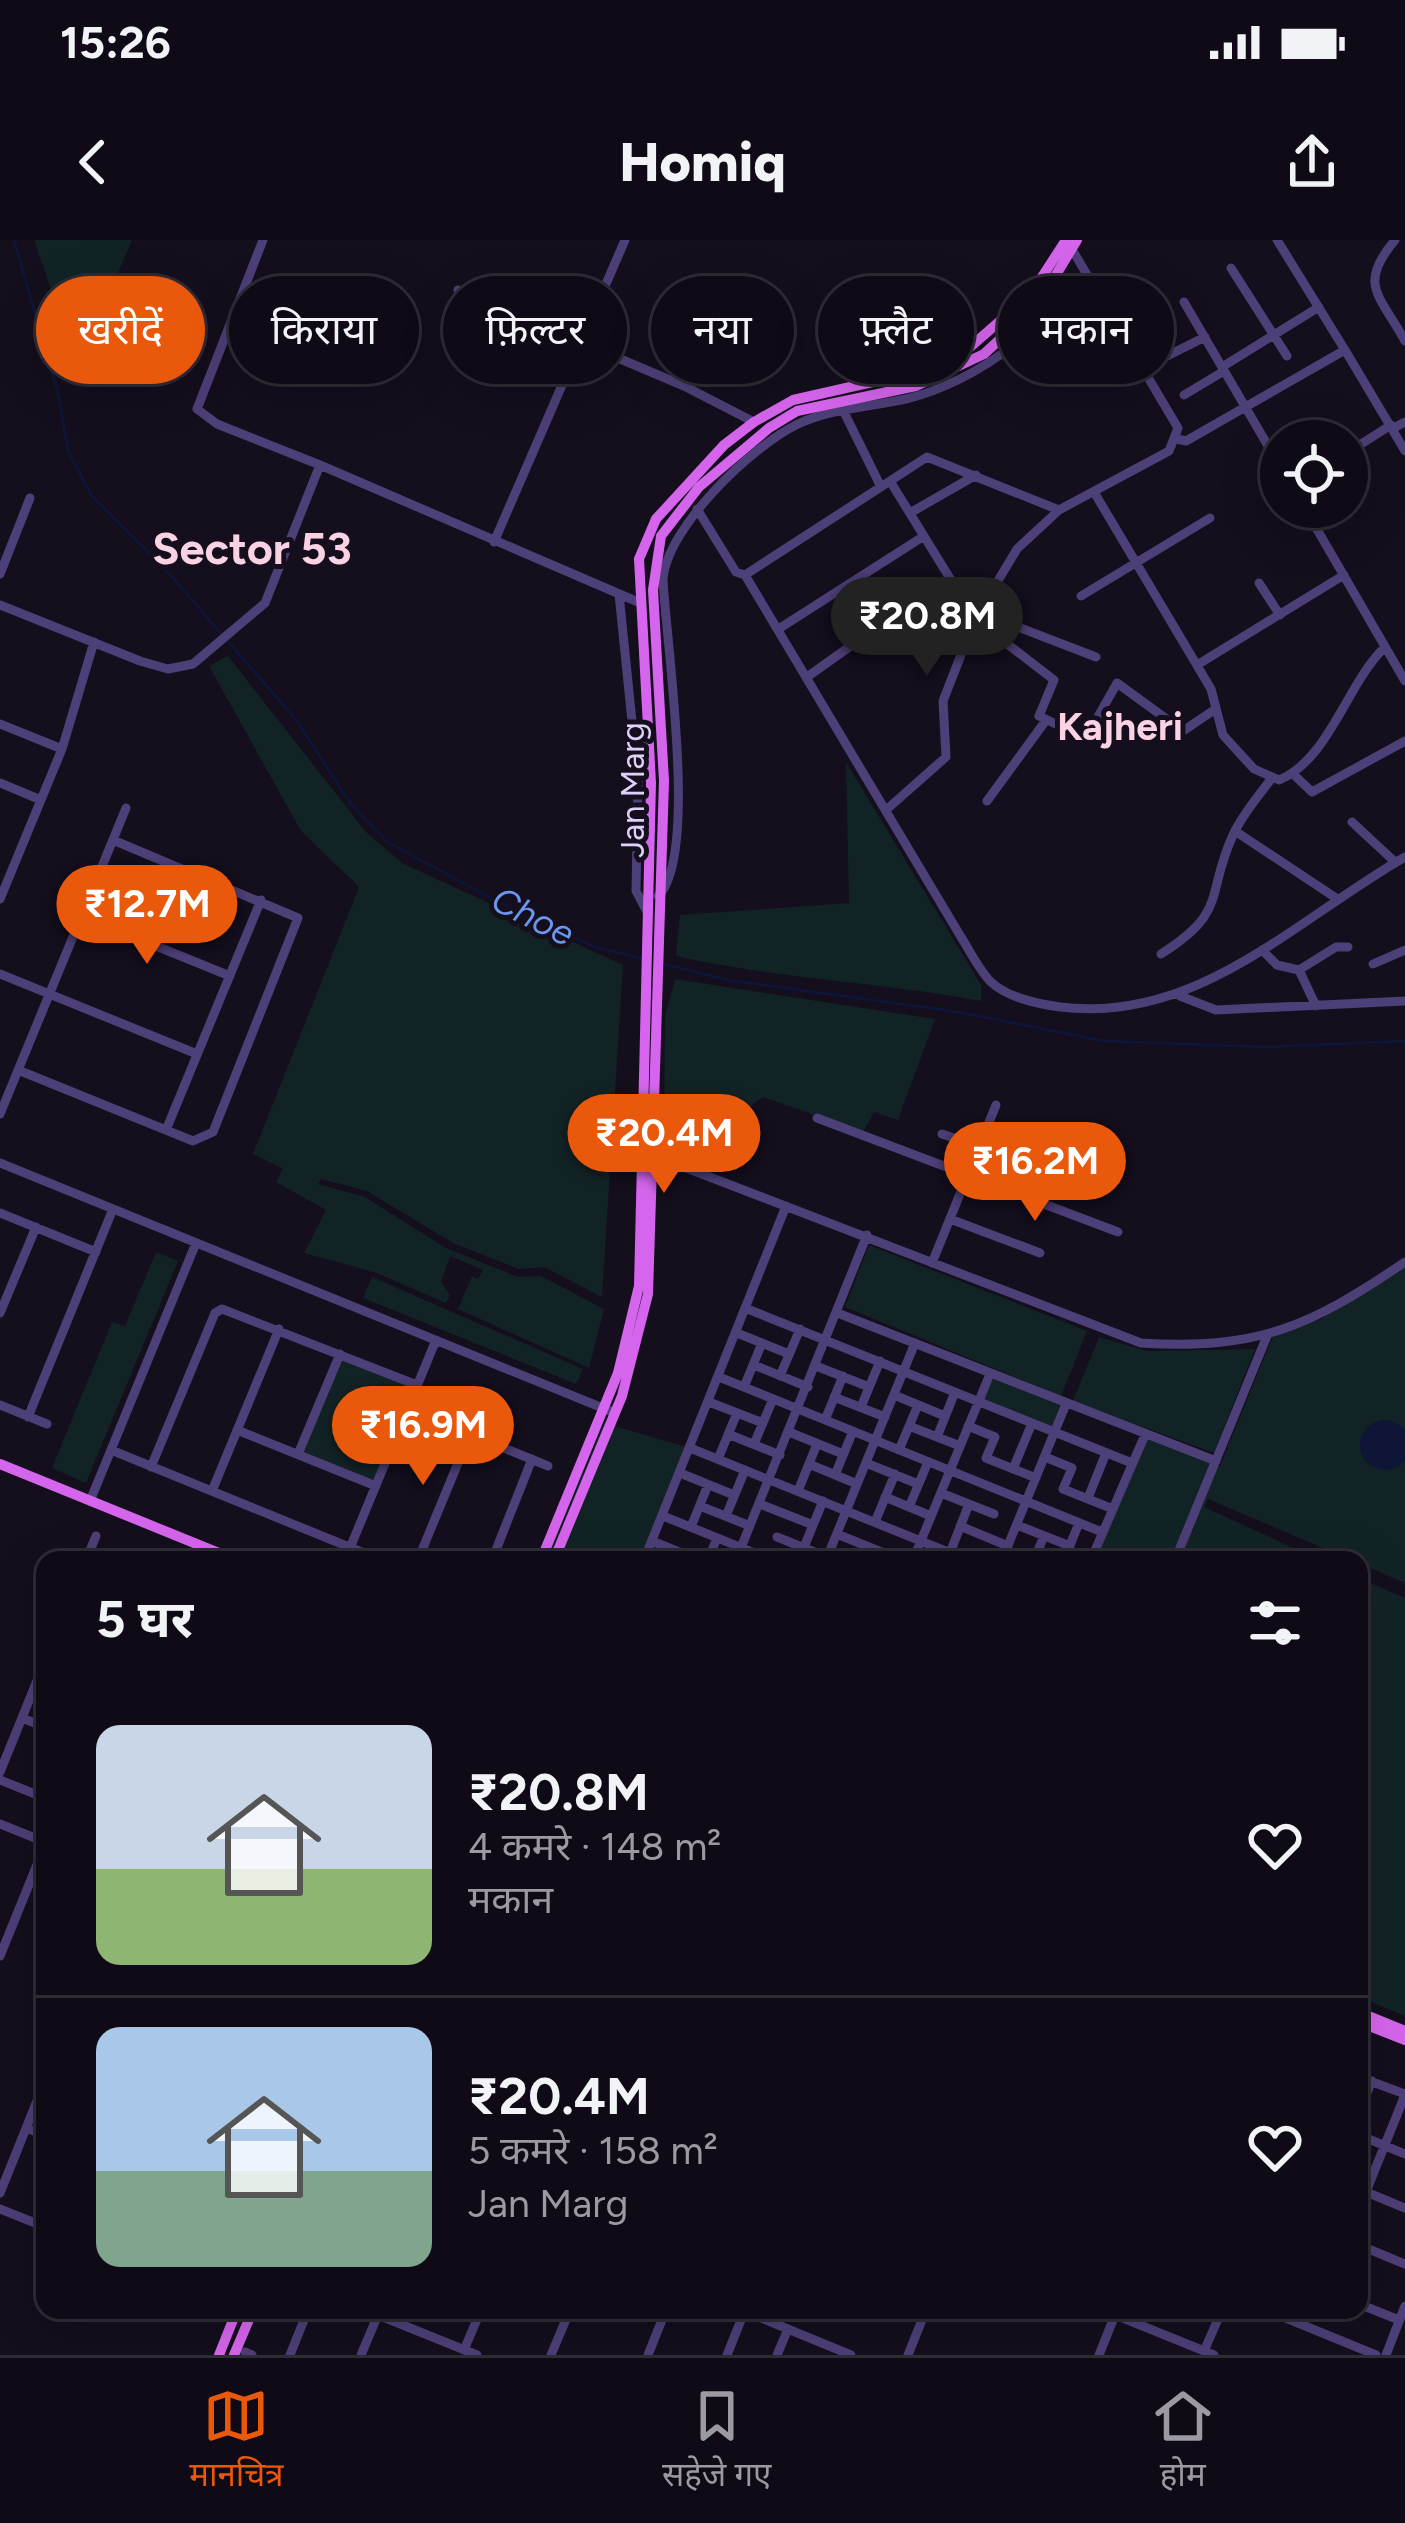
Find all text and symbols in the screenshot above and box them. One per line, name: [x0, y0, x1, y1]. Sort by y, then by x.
text: 15:26: [60, 15, 171, 69]
icon: back: [60, 129, 126, 195]
icon: share: [1279, 129, 1345, 195]
text: Homiq: [619, 130, 786, 195]
chip: खरीदें: [36, 276, 205, 384]
chip: किराया: [229, 276, 419, 384]
chip: फ़िल्टर: [443, 276, 627, 384]
chip: नया: [651, 276, 794, 384]
chip: फ़्लैट: [818, 276, 974, 384]
chip: मकान: [998, 276, 1174, 384]
map controls: [1260, 420, 1368, 528]
button: locate: [1260, 420, 1368, 528]
district label: Sector 53: [152, 521, 352, 575]
pin: ₹20.8M: [829, 577, 1025, 679]
text: ₹20.8M: [858, 592, 996, 639]
district label: Kajheri: [1057, 703, 1183, 750]
street label: Jan Marg: [613, 722, 652, 858]
pin: ₹12.7M: [49, 865, 245, 967]
water label: Choe: [485, 877, 582, 955]
text: ₹12.7M: [83, 880, 211, 927]
pin: ₹20.4M: [566, 1094, 762, 1196]
text: ₹20.4M: [594, 1109, 734, 1156]
pin: ₹16.2M: [937, 1122, 1133, 1224]
text: ₹16.2M: [971, 1137, 1099, 1184]
pin: ₹16.9M: [325, 1386, 521, 1488]
text: ₹16.9M: [359, 1401, 487, 1448]
text: 5 घर: [96, 1589, 193, 1650]
icon: filters: [1242, 1590, 1308, 1656]
text: ₹20.8M: [468, 1762, 649, 1823]
icon: home: [192, 1773, 336, 1917]
icon: heart: [1242, 1812, 1308, 1878]
text: 4 कमरे · 148 m²: [468, 1823, 721, 1870]
text: मकान: [468, 1876, 553, 1923]
text: ₹20.4M: [468, 2066, 650, 2127]
icon: home: [192, 2075, 336, 2219]
icon: heart: [1242, 2114, 1308, 2180]
text: 5 कमरे · 158 m²: [468, 2127, 718, 2174]
text: Jan Marg: [468, 2180, 628, 2227]
tab: मानचित्र: [189, 2383, 284, 2499]
tab: सहेजे गए: [662, 2383, 771, 2499]
tab: होम: [1150, 2383, 1216, 2499]

